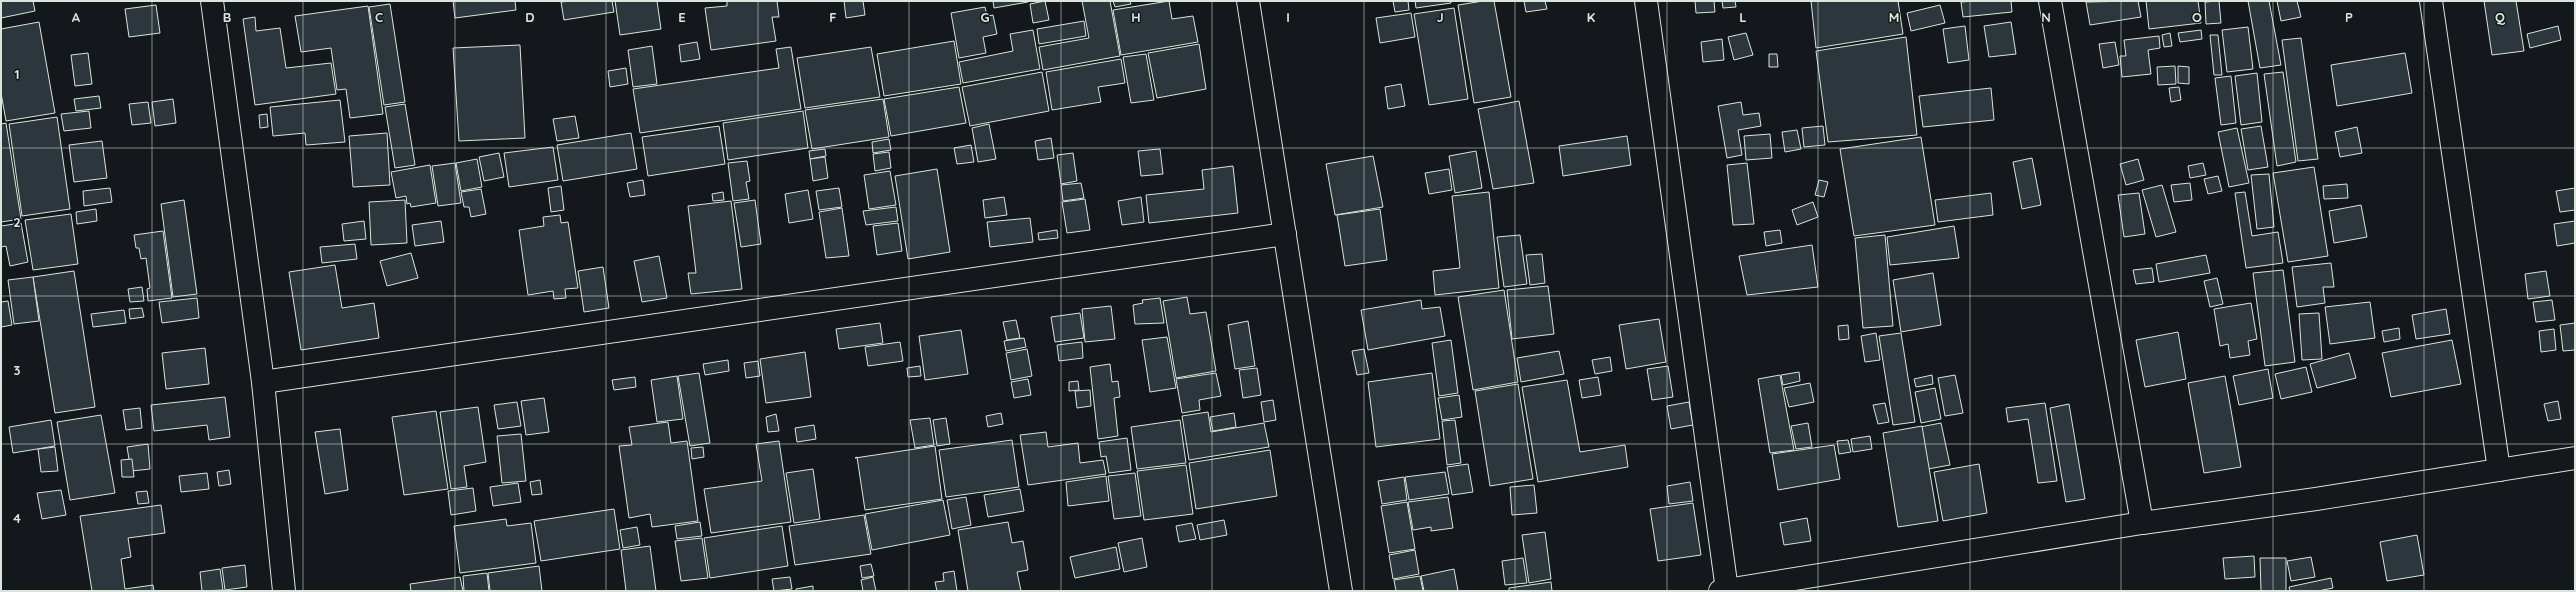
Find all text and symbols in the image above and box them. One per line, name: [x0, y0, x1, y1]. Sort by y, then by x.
text: A: [72, 9, 81, 25]
text: B: [223, 9, 231, 25]
text: C: [375, 9, 383, 25]
text: D: [525, 9, 535, 25]
text: E: [678, 9, 686, 25]
text: F: [829, 9, 837, 25]
text: G: [980, 9, 990, 25]
text: H: [1131, 9, 1141, 25]
text: I: [1286, 9, 1290, 25]
text: J: [1436, 9, 1444, 25]
text: K: [1587, 9, 1596, 25]
text: L: [1739, 9, 1747, 25]
text: M: [1889, 9, 1899, 25]
text: N: [2041, 9, 2051, 25]
text: O: [2192, 9, 2202, 25]
text: P: [2345, 9, 2353, 25]
text: Q: [2495, 9, 2506, 25]
text: 1: [14, 66, 20, 82]
text: 2: [13, 214, 21, 230]
text: 3: [14, 362, 21, 378]
text: 4: [13, 510, 21, 526]

